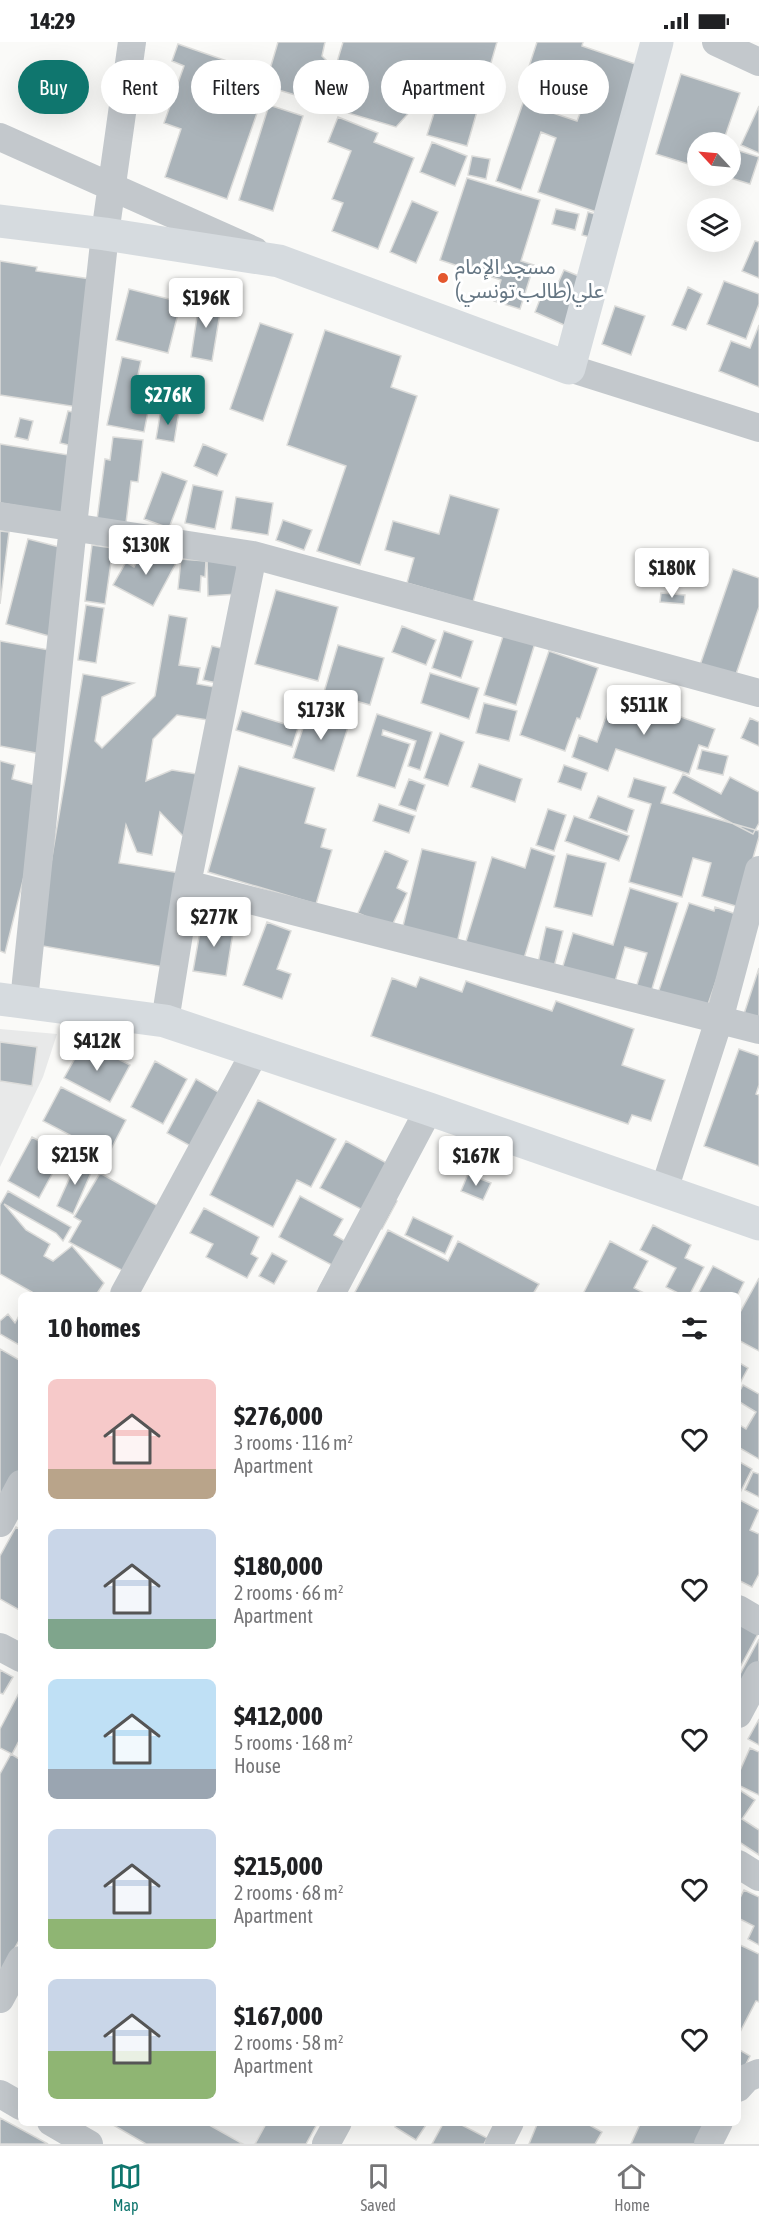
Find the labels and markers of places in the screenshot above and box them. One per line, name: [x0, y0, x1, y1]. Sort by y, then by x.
place label: مسجد الإمام علي(طالب تونسي): [455, 254, 604, 307]
marker: مسجد الإمام علي(طالب تونسي): [436, 271, 450, 285]
pin: $196K: [164, 278, 248, 329]
pin: $276K: [126, 375, 210, 426]
pin: $130K: [104, 525, 188, 576]
pin: $180K: [630, 548, 714, 599]
pin: $511K: [602, 685, 686, 736]
pin: $173K: [279, 690, 363, 741]
pin: $277K: [172, 897, 256, 948]
pin: $412K: [55, 1021, 139, 1072]
pin: $215K: [33, 1135, 117, 1186]
pin: $167K: [434, 1136, 518, 1187]

